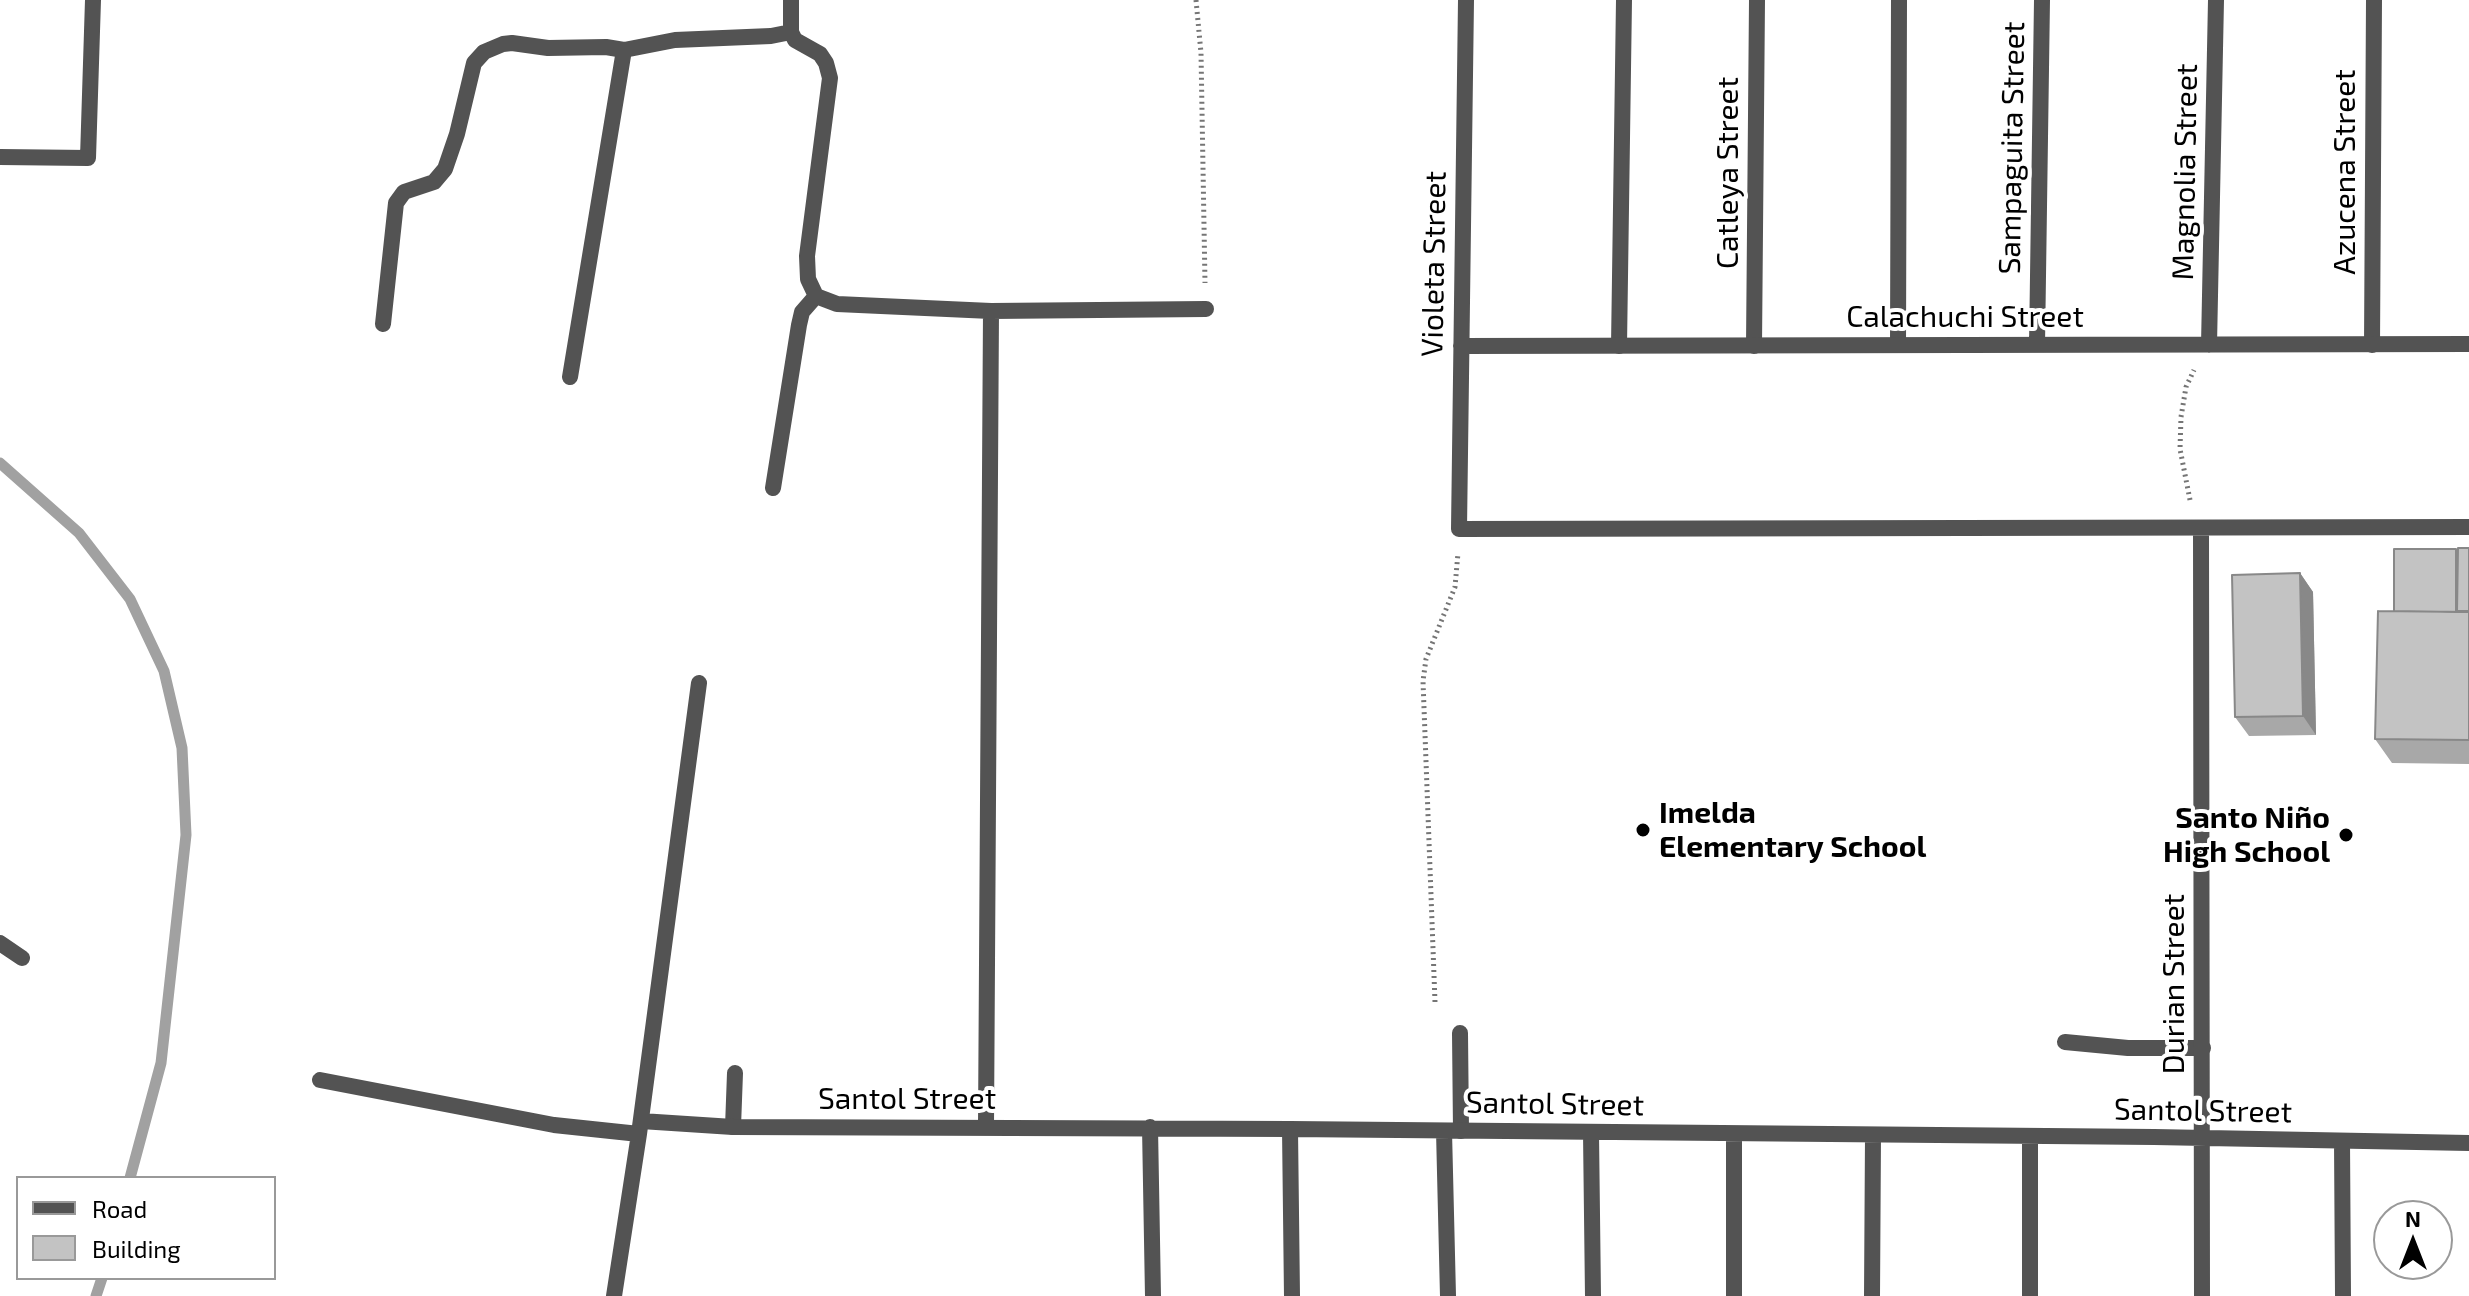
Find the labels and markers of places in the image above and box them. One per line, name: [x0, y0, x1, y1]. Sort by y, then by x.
place label: Imelda Elementary School: [1659, 795, 1926, 866]
place label: Santo Niño High School: [2163, 800, 2330, 870]
marker: Imelda Elementary School: [1634, 821, 1652, 839]
marker: Santo Niño High School: [2337, 826, 2355, 844]

